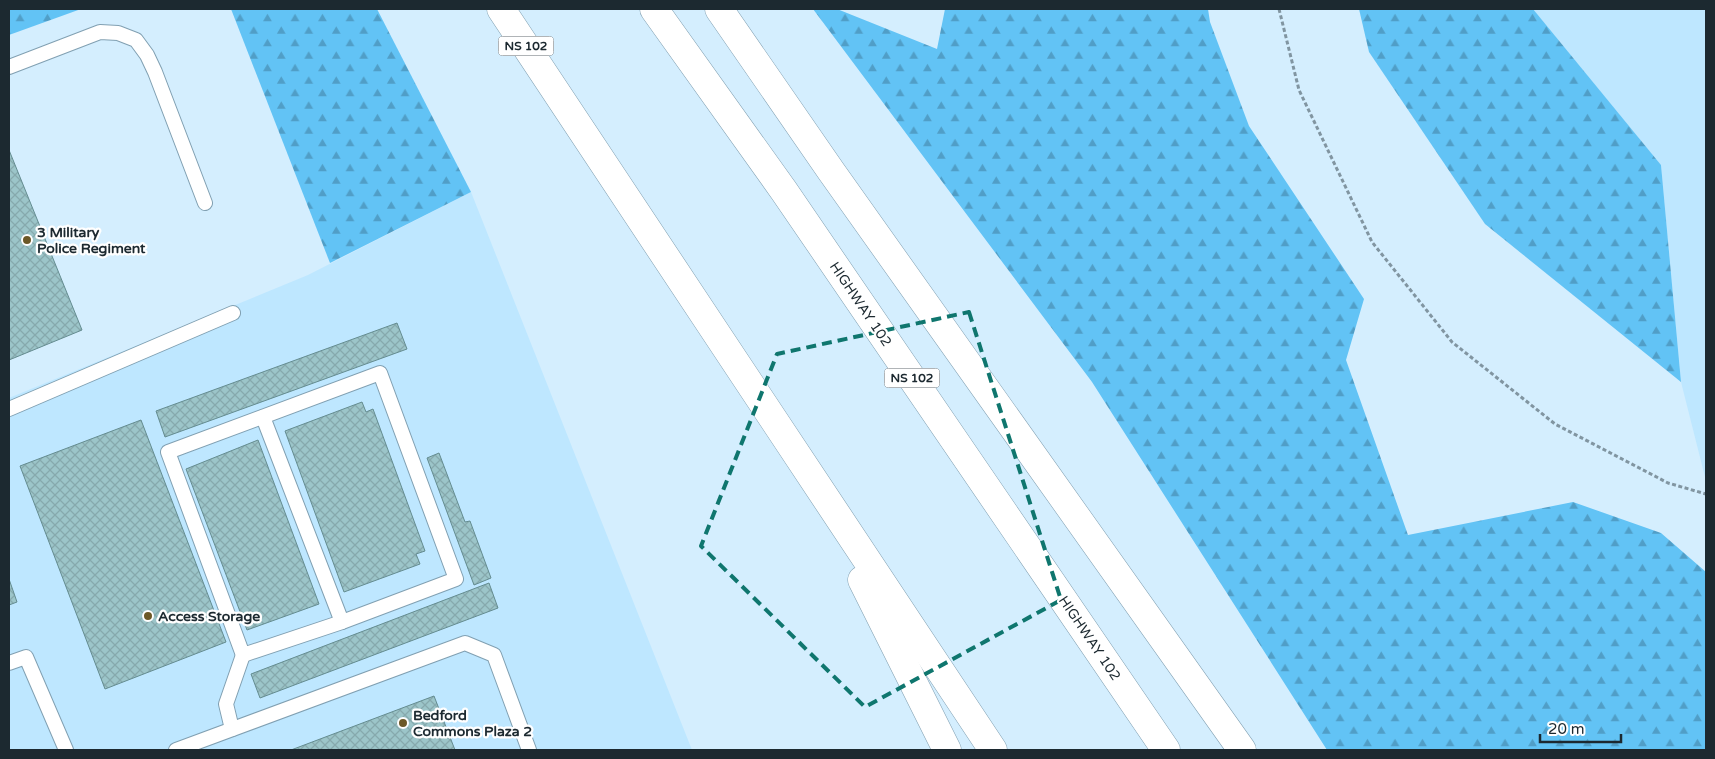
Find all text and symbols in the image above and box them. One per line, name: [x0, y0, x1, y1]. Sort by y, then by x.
road number: NS 102: [498, 36, 554, 56]
place label: 3 Military Police Regiment: [37, 224, 146, 257]
marker: 3 Military Police Regiment: [21, 234, 33, 246]
street label: HIGHWAY 102: [826, 259, 895, 350]
road number: NS 102: [884, 368, 940, 388]
street label: HIGHWAY 102: [1055, 593, 1124, 684]
place label: Access Storage: [158, 608, 260, 625]
marker: Access Storage: [142, 610, 154, 622]
place label: Bedford Commons Plaza 2: [413, 707, 532, 740]
scale bar: [1540, 712, 1621, 744]
marker: Bedford Commons Plaza 2: [397, 717, 409, 729]
text: 20 m: [1548, 720, 1585, 738]

